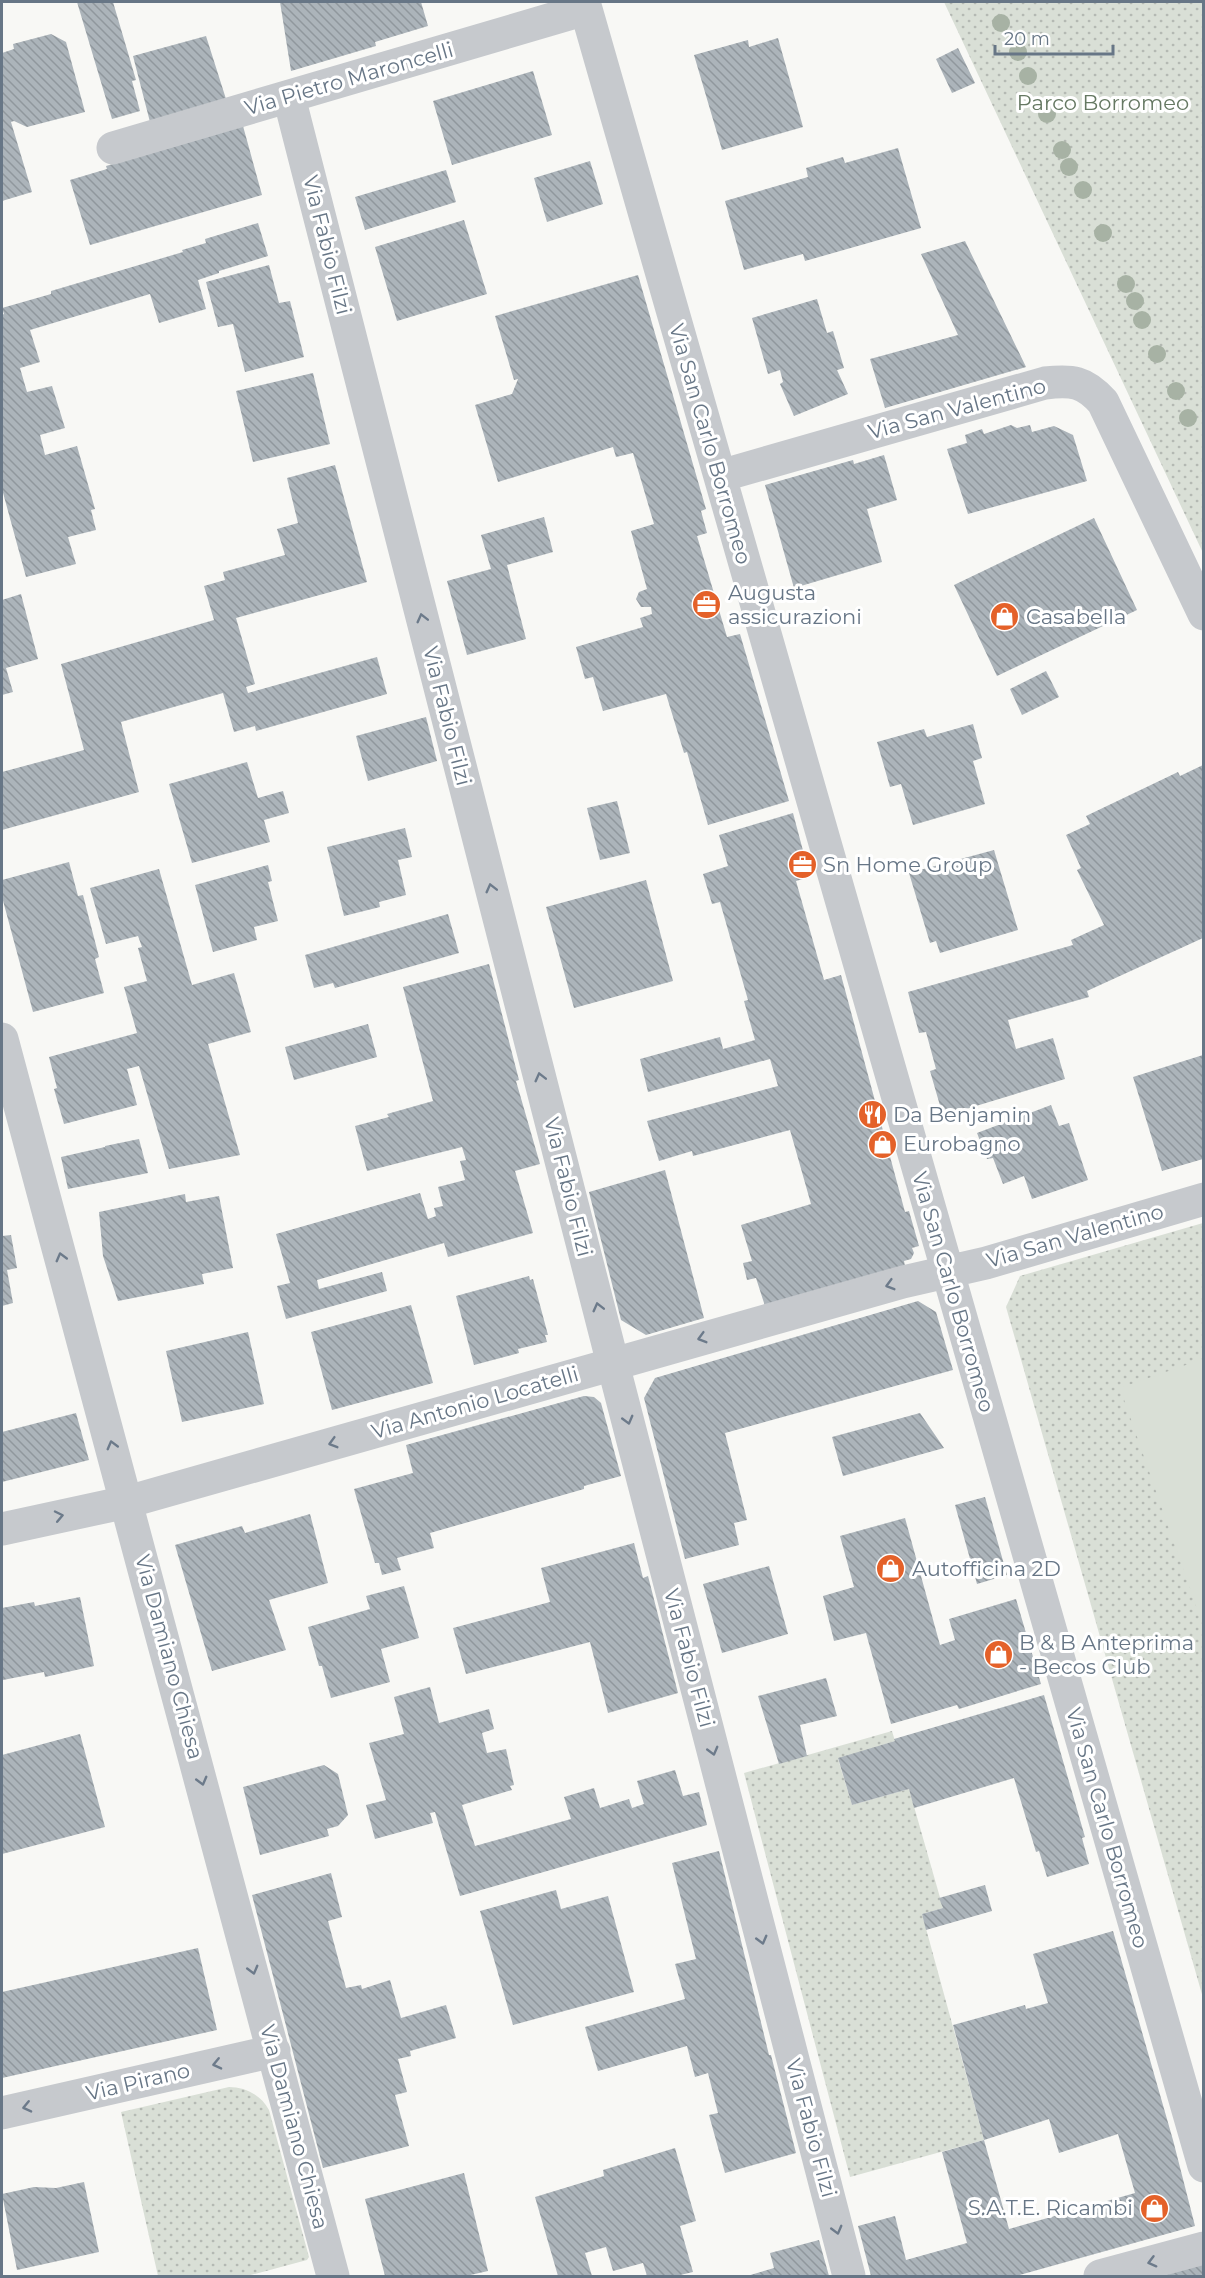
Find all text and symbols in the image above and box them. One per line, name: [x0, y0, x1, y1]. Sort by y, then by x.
scale bar: [995, 18, 1114, 56]
text: 20 m: [1004, 28, 1050, 50]
street label: Via Pietro Maroncelli: [242, 37, 456, 120]
park label: Parco Borromeo: [1017, 90, 1189, 115]
street label: Via Fabio Filzi: [298, 173, 357, 317]
street label: Via San Carlo Borromeo: [664, 321, 757, 567]
street label: Via San Valentino: [865, 373, 1048, 444]
place label: Augusta assicurazioni: [728, 580, 862, 629]
office icon: Augusta assicurazioni: [691, 589, 723, 621]
shop icon: Casabella: [989, 601, 1021, 633]
place label: Casabella: [1026, 604, 1126, 629]
one-way arrow: [417, 613, 430, 623]
street label: Via Fabio Filzi: [418, 644, 477, 788]
office icon: Sn Home Group: [786, 849, 818, 881]
place label: Sn Home Group: [823, 852, 992, 877]
one-way arrow: [486, 884, 499, 894]
one-way arrow: [534, 1072, 547, 1082]
restaurant icon: Da Benjamin: [856, 1099, 888, 1131]
place label: Da Benjamin: [893, 1102, 1031, 1127]
street label: Via Fabio Filzi: [539, 1115, 598, 1259]
shop icon: Eurobagno: [866, 1128, 898, 1160]
place label: Eurobagno: [903, 1131, 1021, 1156]
street label: Via San Carlo Borromeo: [907, 1169, 1000, 1415]
street label: Via San Valentino: [984, 1198, 1166, 1273]
one-way arrow: [55, 1252, 68, 1262]
one-way arrow: [885, 1278, 895, 1291]
one-way arrow: [593, 1302, 606, 1312]
one-way arrow: [697, 1331, 707, 1344]
street label: Via Antonio Locatelli: [368, 1361, 581, 1444]
one-way arrow: [620, 1415, 633, 1425]
one-way arrow: [328, 1436, 339, 1448]
one-way arrow: [106, 1440, 119, 1450]
one-way arrow: [53, 1511, 63, 1524]
street label: Via Damiano Chiesa: [130, 1552, 209, 1762]
shop icon: Autofficina 2D: [875, 1553, 907, 1585]
place label: Autofficina 2D: [912, 1556, 1061, 1581]
street label: Via Fabio Filzi: [659, 1586, 720, 1730]
place label: B & B Anteprima - Becos Club: [1019, 1630, 1194, 1679]
shop icon: B & B Anteprima - Becos Club: [982, 1639, 1014, 1671]
street label: Via San Carlo Borromeo: [1061, 1705, 1154, 1951]
one-way arrow: [706, 1746, 719, 1756]
one-way arrow: [195, 1775, 207, 1786]
one-way arrow: [755, 1935, 768, 1945]
one-way arrow: [245, 1964, 258, 1974]
street label: Via Damiano Chiesa: [255, 2022, 334, 2232]
one-way arrow: [213, 2056, 223, 2069]
street label: Via Fabio Filzi: [781, 2056, 842, 2200]
street label: Via Pirano: [83, 2057, 192, 2106]
one-way arrow: [22, 2100, 32, 2113]
shop icon: S.A.T.E. Ricambi: [1138, 2192, 1170, 2224]
place label: S.A.T.E. Ricambi: [968, 2195, 1133, 2220]
one-way arrow: [830, 2225, 843, 2235]
one-way arrow: [1147, 2255, 1157, 2268]

